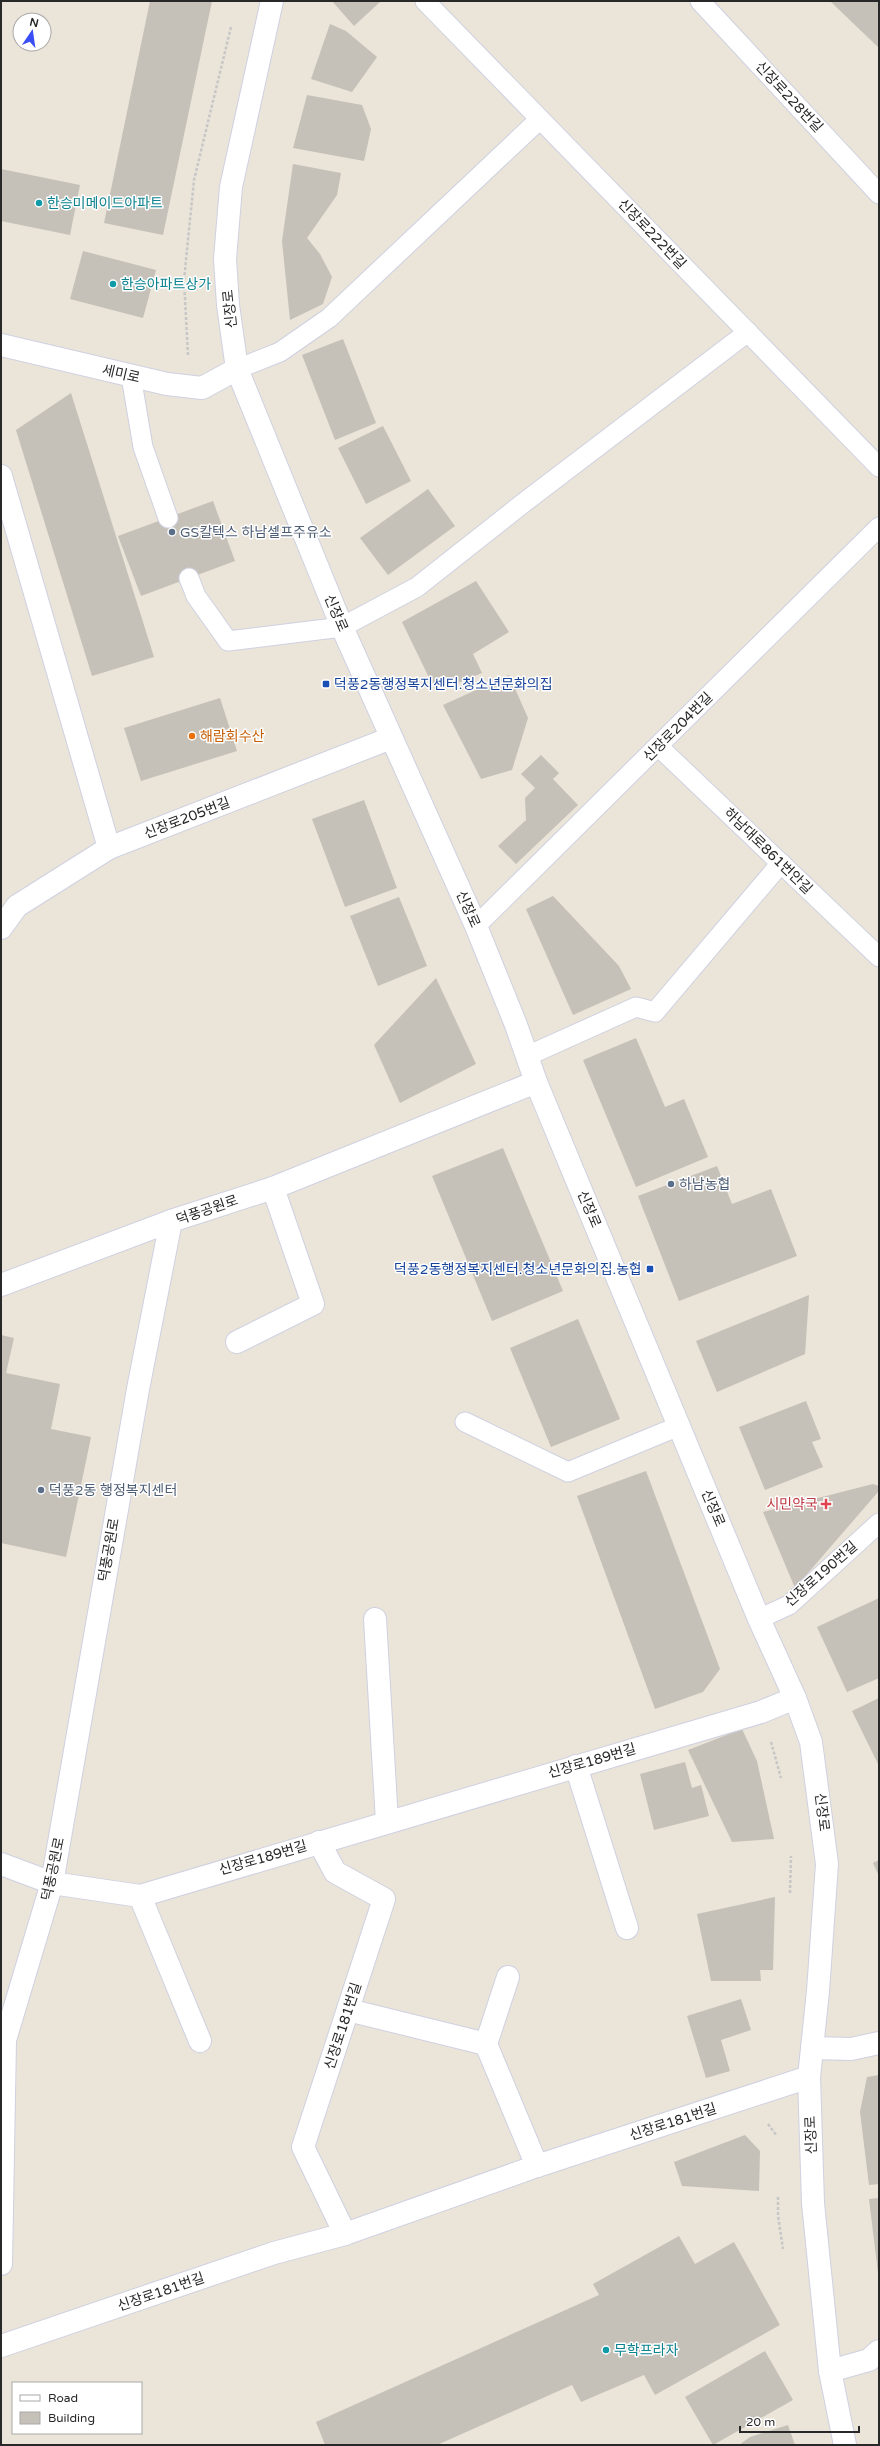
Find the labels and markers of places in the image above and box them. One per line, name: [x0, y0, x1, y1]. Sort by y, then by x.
place label: 한승미메이드아파트: [47, 195, 163, 212]
marker: 한승미메이드아파트: [34, 198, 44, 208]
place label: 한승아파트상가: [121, 276, 211, 293]
marker: 한승아파트상가: [108, 279, 118, 289]
place label: GS칼텍스 하남셀프주유소: [180, 524, 332, 541]
marker: GS칼텍스 하남셀프주유소: [167, 527, 177, 537]
place label: 덕풍2동행정복지센터.청소년문화의집: [334, 676, 553, 693]
marker: 덕풍2동행정복지센터.청소년문화의집: [321, 679, 331, 689]
place label: 해람회수산: [200, 728, 265, 745]
marker: 해람회수산: [187, 731, 197, 741]
place label: 하남농협: [679, 1176, 731, 1193]
marker: 하남농협: [666, 1179, 676, 1189]
place label: 덕풍2동행정복지센터.청소년문화의집.농협: [394, 1261, 642, 1278]
marker: 덕풍2동행정복지센터.청소년문화의집.농협: [645, 1264, 655, 1274]
place label: 덕풍2동 행정복지센터: [49, 1482, 177, 1499]
marker: 덕풍2동 행정복지센터: [36, 1485, 46, 1495]
place label: 시민약국: [766, 1496, 818, 1513]
marker: 시민약국: [821, 1499, 831, 1509]
place label: 무학프라자: [614, 2342, 679, 2359]
marker: 무학프라자: [601, 2345, 611, 2355]

